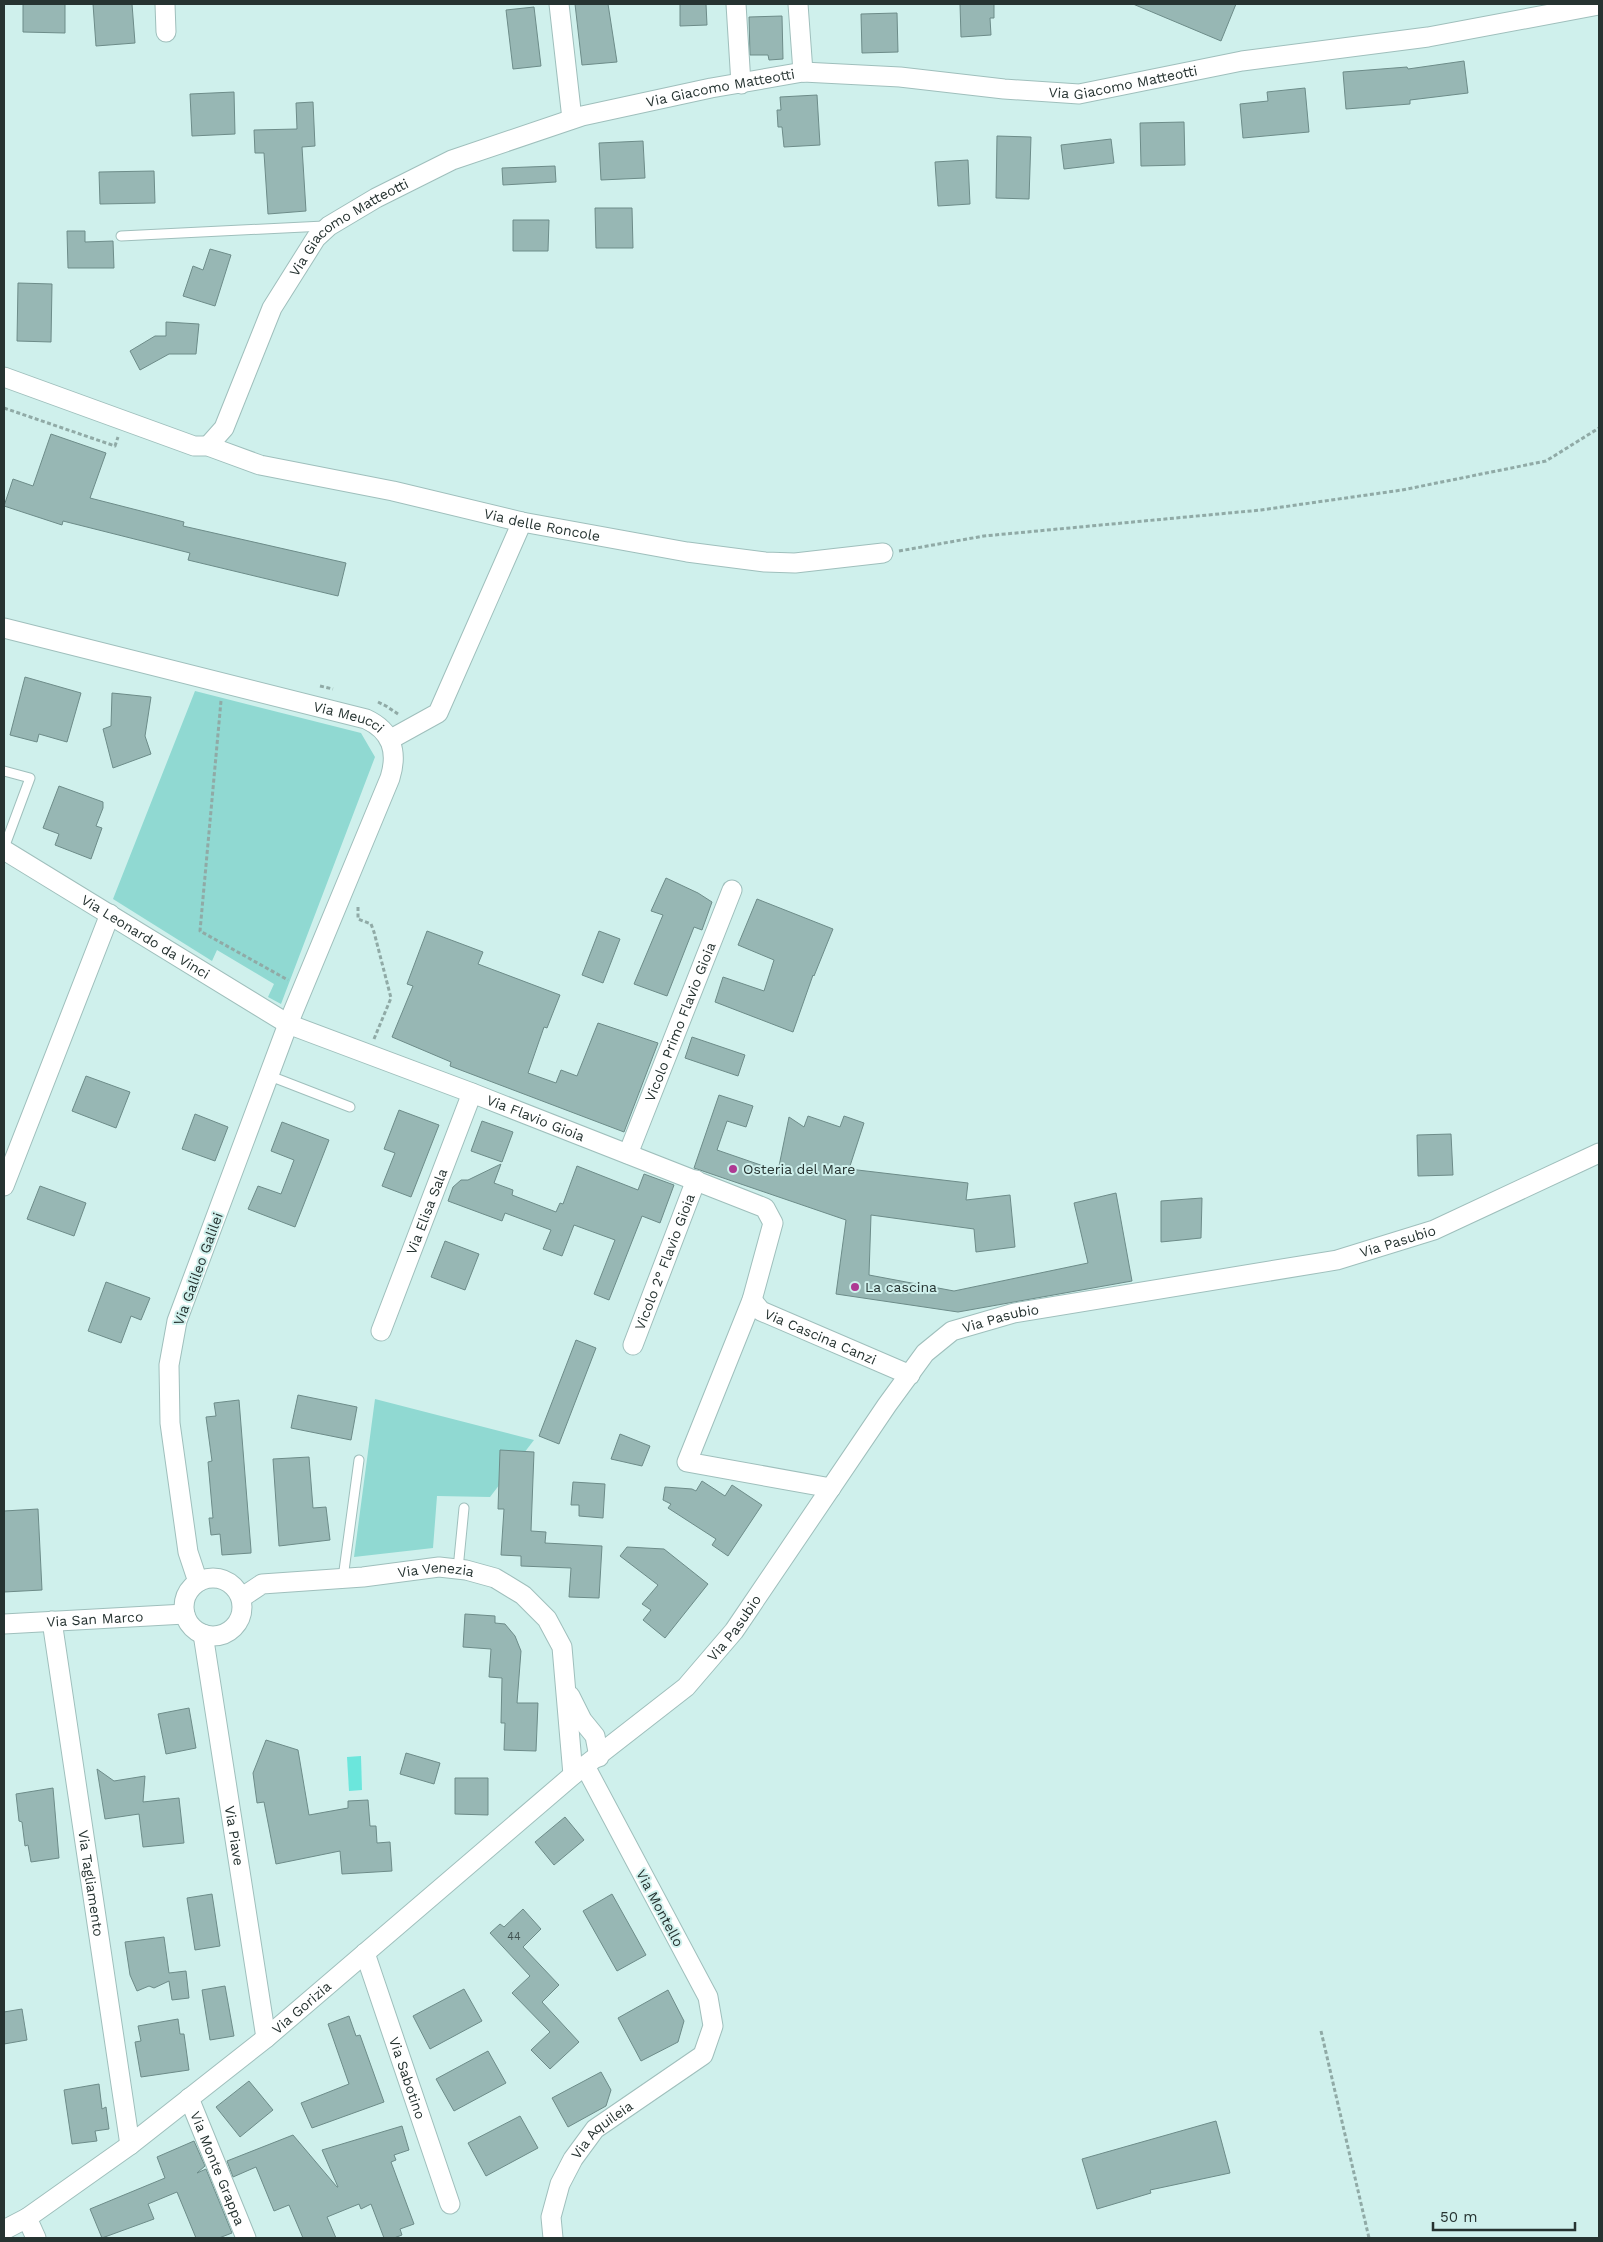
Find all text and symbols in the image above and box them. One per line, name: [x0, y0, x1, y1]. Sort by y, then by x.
street label: Via Giacomo Matteotti: [1048, 62, 1199, 102]
street label: Via Giacomo Matteotti: [645, 66, 796, 110]
street label: Via Giacomo Matteotti: [286, 175, 411, 279]
street label: Via delle Roncole: [482, 505, 602, 544]
street label: Via Meucci: [312, 698, 387, 736]
street label: Via Leonardo da Vinci: [78, 891, 213, 982]
street label: Vicolo Primo Flavio Gioia: [641, 940, 719, 1104]
street label: Via Flavio Gioia: [484, 1092, 587, 1144]
place label: Osteria del Mare: [743, 1161, 855, 1177]
marker: Osteria del Mare: [727, 1163, 739, 1175]
street label: Via Elisa Sala: [403, 1166, 450, 1257]
street label: Vicolo 2° Flavio Gioia: [631, 1191, 698, 1332]
street label: Via Galileo Galilei: [170, 1210, 226, 1328]
street label: Via Pasubio: [1358, 1222, 1438, 1260]
place label: La cascina: [865, 1279, 937, 1295]
marker: La cascina: [849, 1281, 861, 1293]
street label: Via Pasubio: [960, 1301, 1040, 1336]
street label: Via Cascina Canzi: [762, 1305, 879, 1368]
street label: Via Venezia: [397, 1559, 476, 1580]
street label: Via Pasubio: [704, 1592, 764, 1664]
street label: Via San Marco: [46, 1608, 144, 1630]
street label: Via Piave: [222, 1804, 247, 1867]
street label: Via Tagliamento: [75, 1829, 107, 1937]
street label: Via Montello: [633, 1867, 687, 1949]
house number: 44: [507, 1930, 521, 1943]
street label: Via Gorizia: [269, 1978, 334, 2037]
street label: Via Sabotino: [386, 2035, 429, 2121]
street label: Via Aquileia: [568, 2098, 636, 2162]
street label: Via Monte Grappa: [187, 2109, 248, 2228]
scale bar: [1433, 2200, 1576, 2232]
text: 50 m: [1440, 2208, 1477, 2226]

